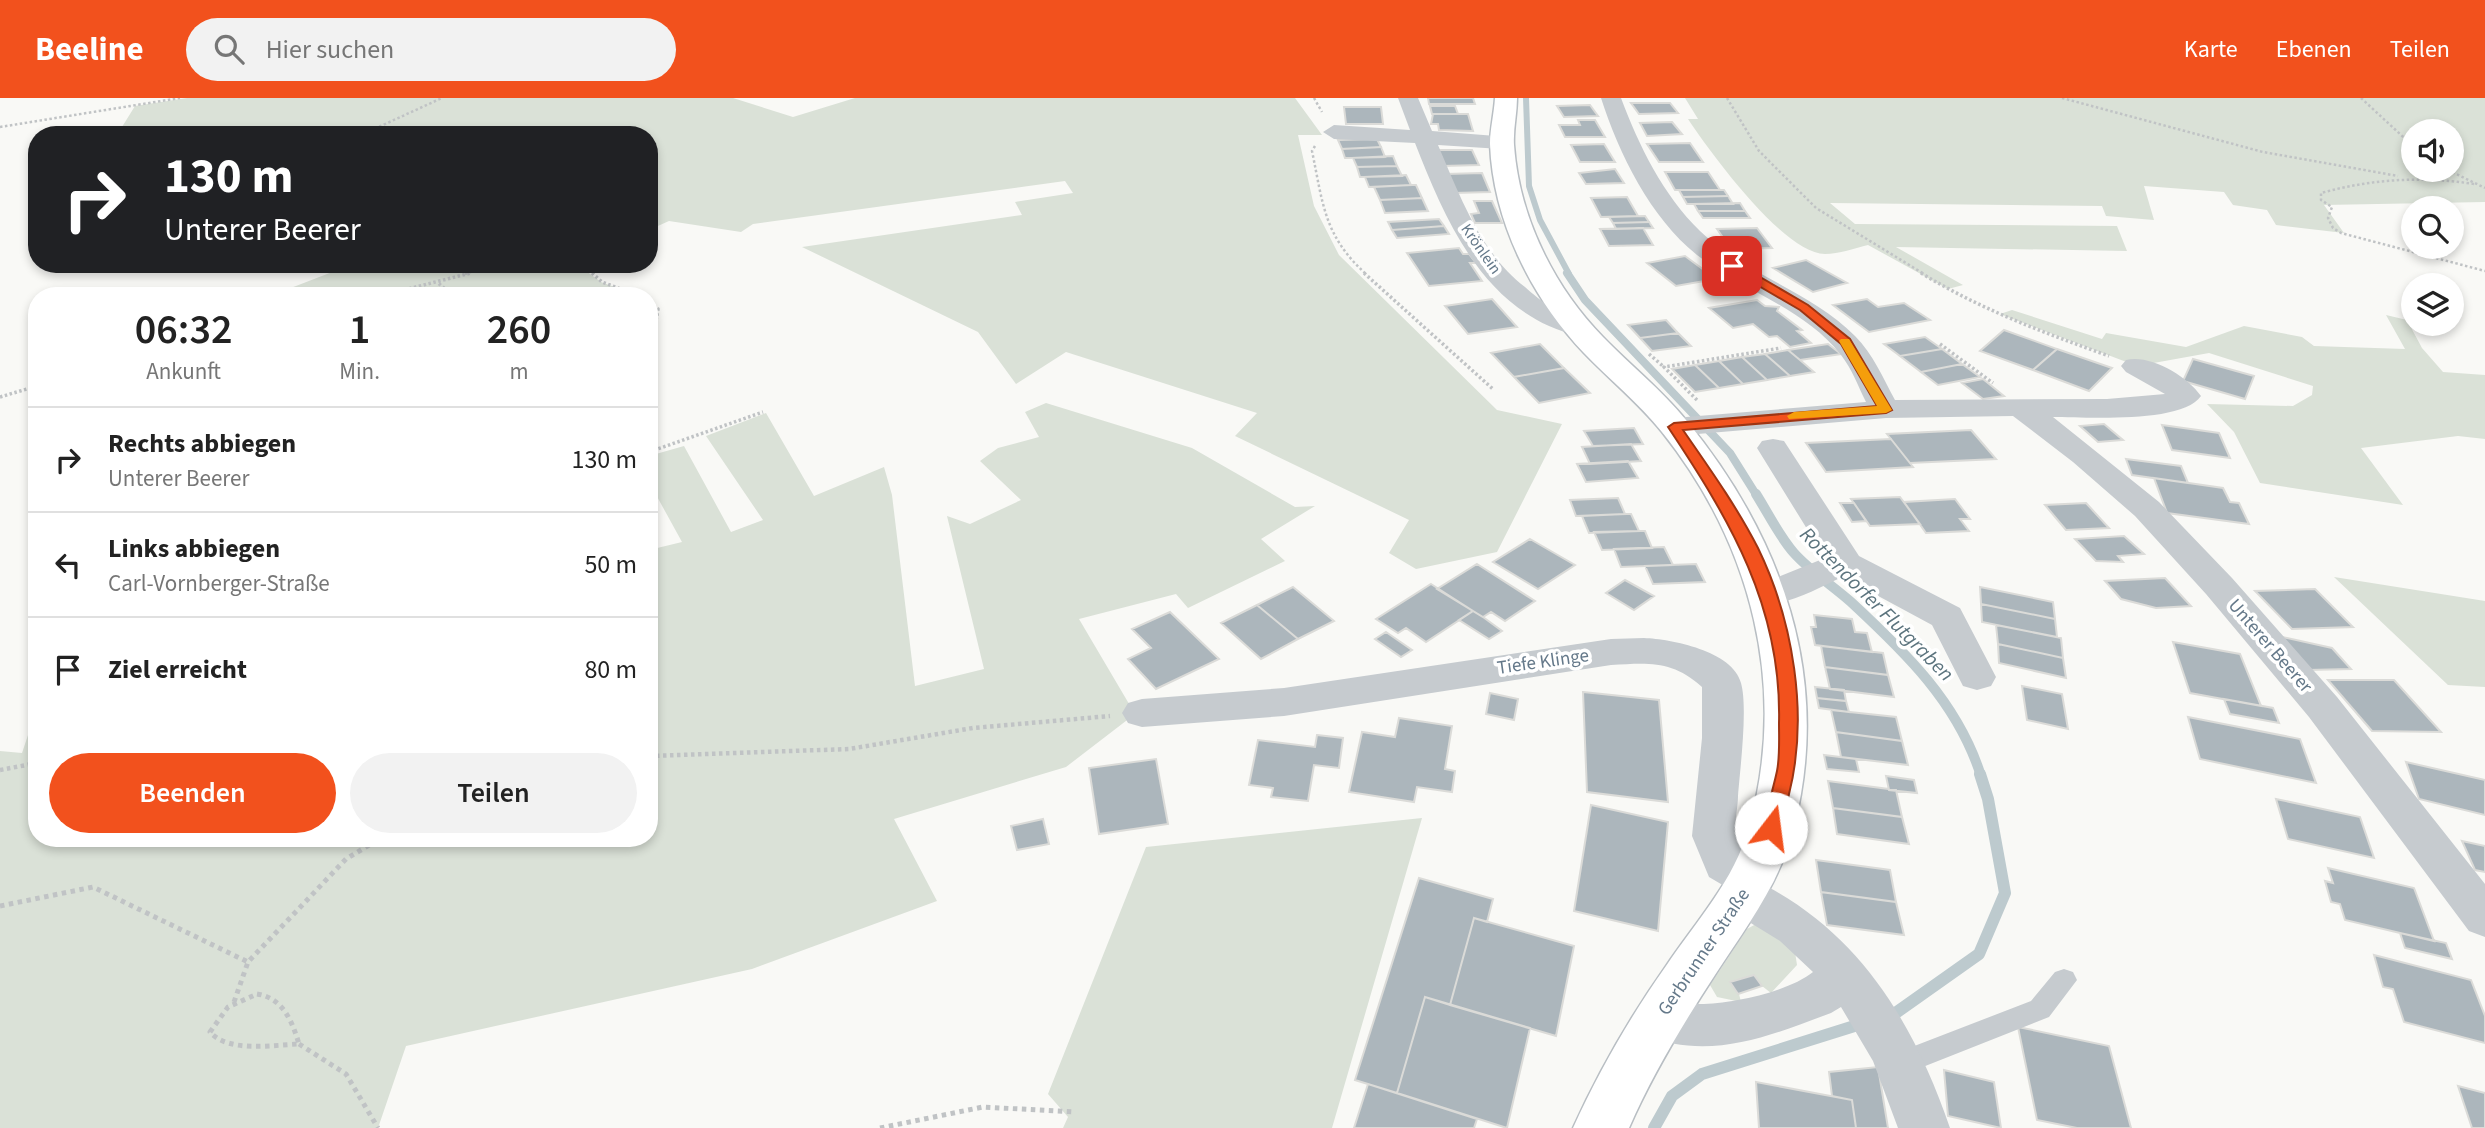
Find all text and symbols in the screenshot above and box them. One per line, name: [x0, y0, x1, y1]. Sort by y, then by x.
search box: [186, 18, 676, 81]
text: Beeline: [35, 26, 144, 73]
icon: search: [210, 30, 248, 68]
text: Hier suchen: [266, 31, 394, 68]
text: Karte: [2184, 32, 2238, 67]
text: Ebenen: [2276, 32, 2352, 67]
text: Teilen: [2390, 32, 2450, 67]
map controls: [2401, 119, 2464, 336]
button: sound: [2401, 119, 2464, 182]
text: 130 m: [164, 142, 293, 212]
icon: right: [49, 154, 140, 245]
button: search: [2401, 196, 2464, 259]
text: Unterer Beerer: [164, 207, 361, 253]
street label: Krönlein: [1456, 219, 1506, 279]
pin: [1702, 236, 1762, 296]
icon: arrive: [1713, 247, 1751, 285]
button: layers: [2401, 273, 2464, 336]
text: 06:32: [135, 300, 232, 360]
text: 1: [349, 300, 370, 360]
text: 260: [487, 300, 551, 360]
text: Ankunft: [146, 355, 221, 388]
text: Min.: [339, 355, 380, 388]
text: m: [509, 355, 528, 388]
text: Rechts abbiegen: [108, 425, 296, 462]
icon: right: [49, 441, 87, 479]
text: 130 m: [571, 441, 637, 478]
text: Unterer Beerer: [108, 462, 250, 495]
water label: Rottendorfer Flutgraben: [1793, 520, 1961, 688]
text: Links abbiegen: [108, 530, 280, 567]
icon: left: [49, 546, 87, 584]
text: 50 m: [584, 546, 637, 583]
text: Carl-Vornberger-Straße: [108, 567, 330, 600]
street label: Unterer Beerer: [2221, 593, 2319, 699]
street label: Tiefe Klinge: [1495, 642, 1591, 682]
icon: arrive: [49, 651, 87, 689]
text: Ziel erreicht: [108, 651, 247, 688]
text: 80 m: [584, 651, 637, 688]
button: Beenden: [49, 753, 336, 833]
button: Teilen: [350, 753, 637, 833]
position arrow: [1734, 791, 1808, 865]
street label: Gerbrunner Straße: [1651, 883, 1757, 1021]

